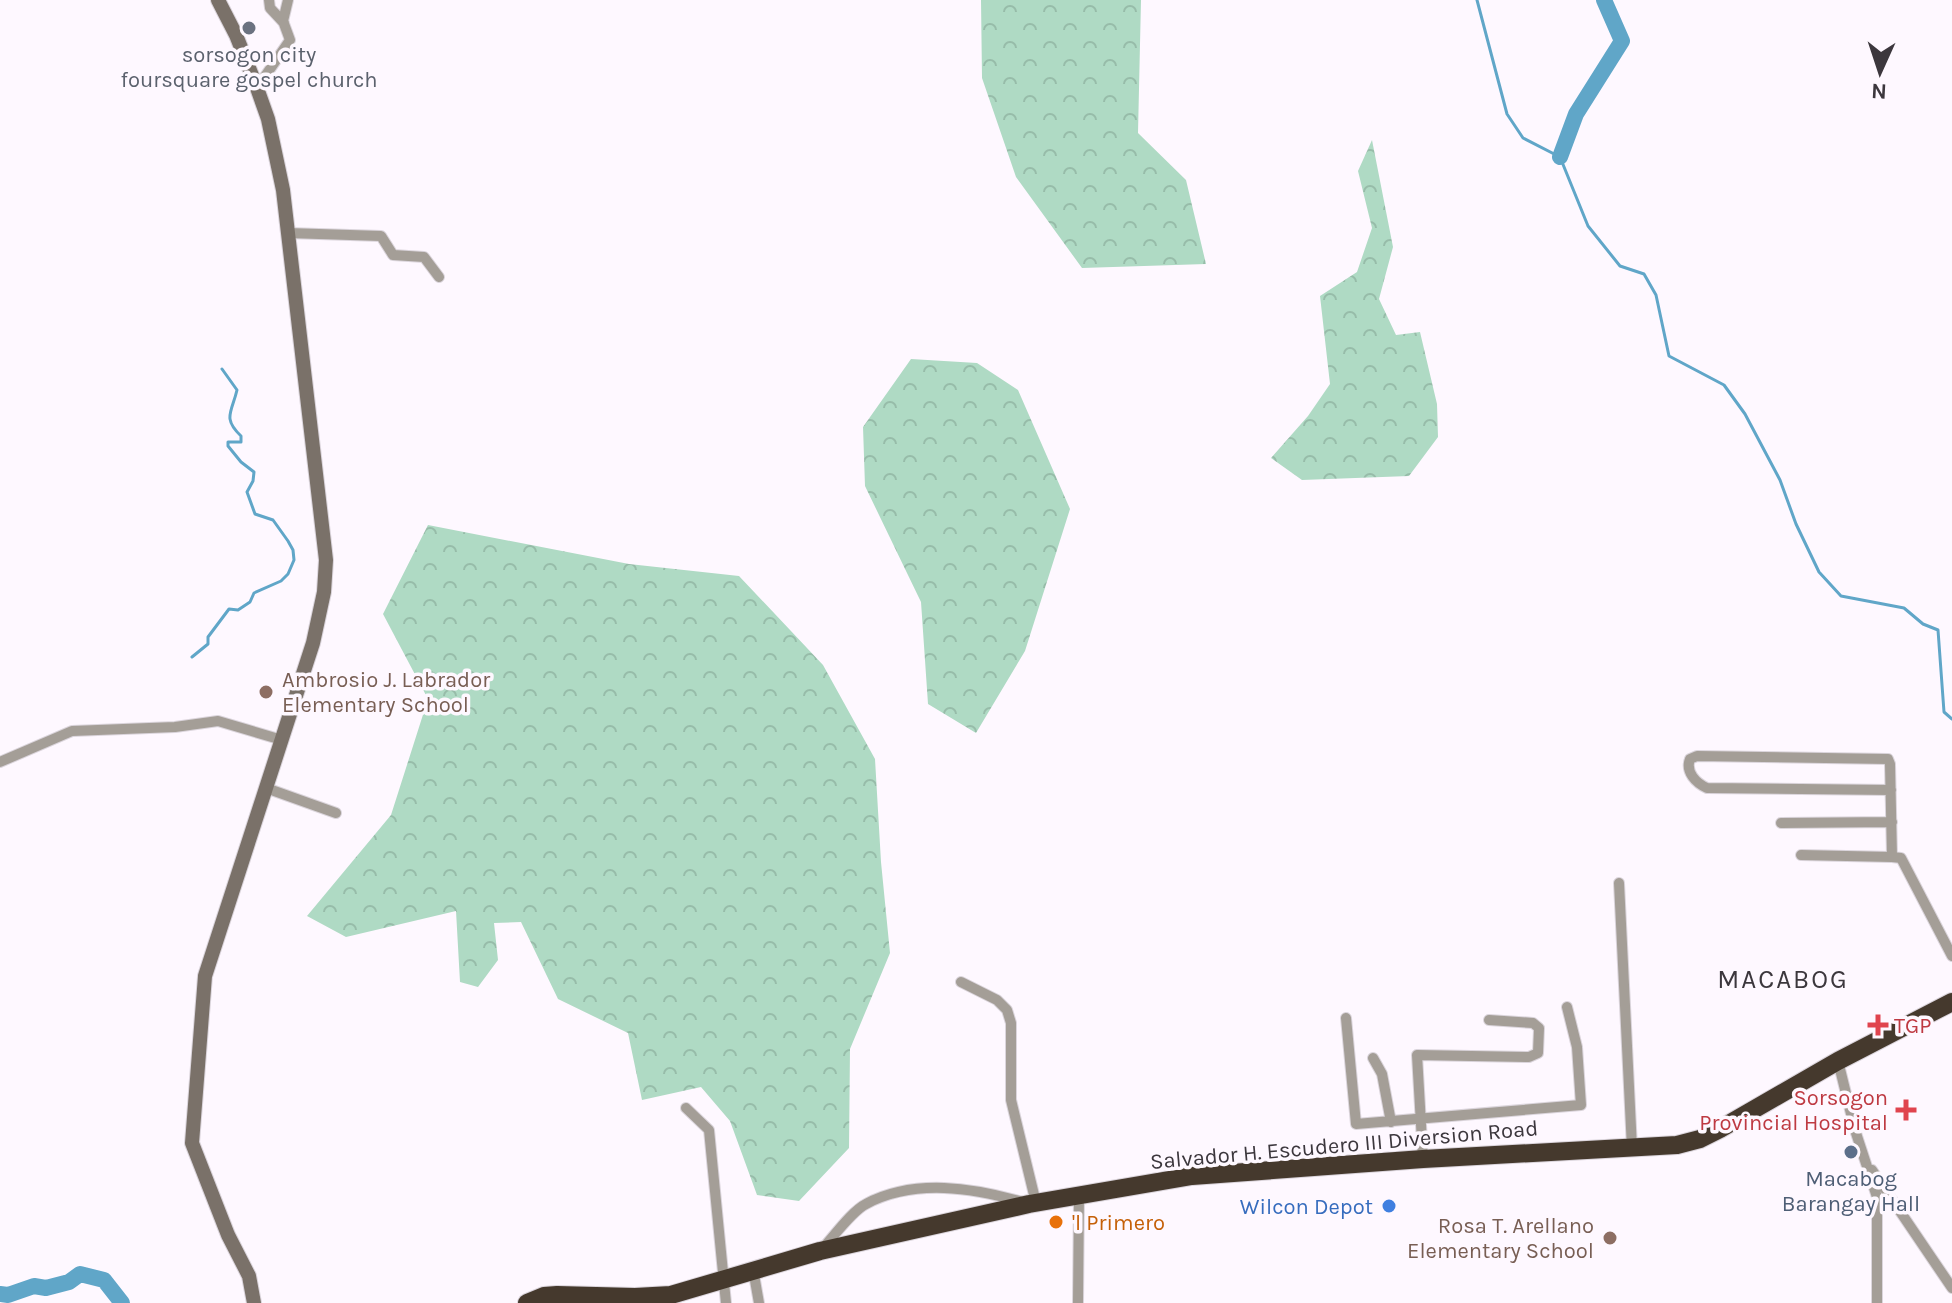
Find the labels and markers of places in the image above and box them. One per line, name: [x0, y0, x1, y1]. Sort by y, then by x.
marker: sorsogon city foursquare gospel church: [240, 19, 258, 37]
place label: sorsogon city foursquare gospel church: [120, 42, 378, 93]
place label: Ambrosio J. Labrador Elementary School: [282, 667, 490, 718]
marker: Ambrosio J. Labrador Elementary School: [257, 683, 275, 701]
place label: TGP: [1894, 1013, 1931, 1039]
marker: TGP: [1869, 1016, 1887, 1034]
place label: Sorsogon Provincial Hospital: [1699, 1085, 1888, 1136]
marker: Sorsogon Provincial Hospital: [1895, 1099, 1917, 1121]
marker: Macabog Barangay Hall: [1842, 1143, 1860, 1161]
place label: Macabog Barangay Hall: [1782, 1166, 1920, 1217]
place label: Wilcon Depot: [1240, 1194, 1373, 1220]
marker: Wilcon Depot: [1380, 1197, 1398, 1215]
place label: 'l Primero: [1072, 1210, 1165, 1236]
marker: 'l Primero: [1047, 1213, 1065, 1231]
place label: Rosa T. Arellano Elementary School: [1407, 1213, 1594, 1264]
marker: Rosa T. Arellano Elementary School: [1601, 1229, 1619, 1247]

